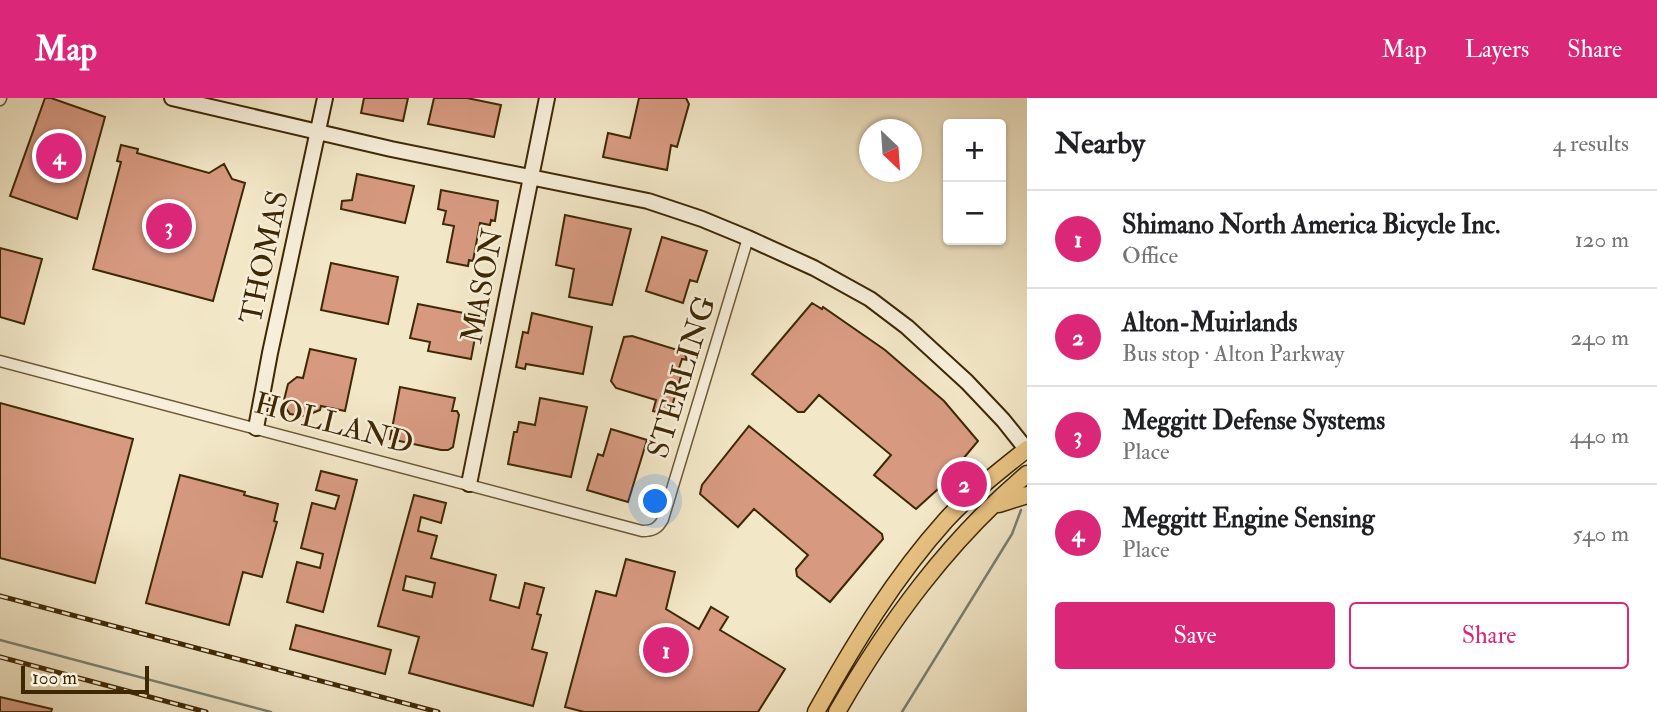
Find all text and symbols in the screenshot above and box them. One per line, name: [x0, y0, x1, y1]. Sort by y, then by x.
text: Map: [35, 29, 97, 70]
text: Map: [1382, 34, 1427, 65]
text: Layers: [1465, 34, 1529, 65]
text: Share: [1567, 34, 1622, 65]
north arrow: [859, 119, 922, 182]
map controls: [943, 119, 1006, 245]
button: +: [943, 119, 1006, 182]
text: Nearby: [1055, 125, 1145, 162]
text: 4 results: [1553, 129, 1629, 158]
pin: 4: [36, 130, 82, 182]
button: −: [943, 182, 1006, 245]
street label: THOMAS: [232, 187, 297, 327]
pin: 3: [146, 200, 192, 252]
text: Shimano North America Bicycle Inc.: [1122, 209, 1500, 241]
text: 1: [1074, 225, 1082, 254]
text: 120 m: [1575, 225, 1629, 254]
street label: MASON: [453, 226, 512, 346]
text: Office: [1122, 241, 1178, 270]
street label: STERLING: [639, 292, 724, 463]
text: Alton-Muirlands: [1122, 307, 1297, 339]
text: 2: [1072, 323, 1084, 352]
text: 240 m: [1570, 323, 1629, 352]
text: Bus stop · Alton Parkway: [1122, 339, 1344, 368]
street label: HOLLAND: [250, 385, 417, 462]
text: Meggitt Defense Systems: [1122, 405, 1385, 437]
text: 3: [1074, 421, 1082, 450]
text: 440 m: [1570, 421, 1629, 450]
text: Place: [1122, 437, 1170, 466]
pin: 2: [941, 458, 987, 510]
your location: [638, 484, 672, 518]
text: Meggitt Engine Sensing: [1122, 503, 1375, 535]
text: 4: [1072, 519, 1084, 548]
text: 540 m: [1573, 519, 1629, 548]
text: Place: [1122, 535, 1170, 564]
button: Save: [1055, 602, 1335, 669]
button: Share: [1349, 602, 1629, 669]
pin: 1: [643, 624, 689, 676]
scale bar: [21, 663, 149, 695]
text: 100 m: [32, 666, 77, 690]

